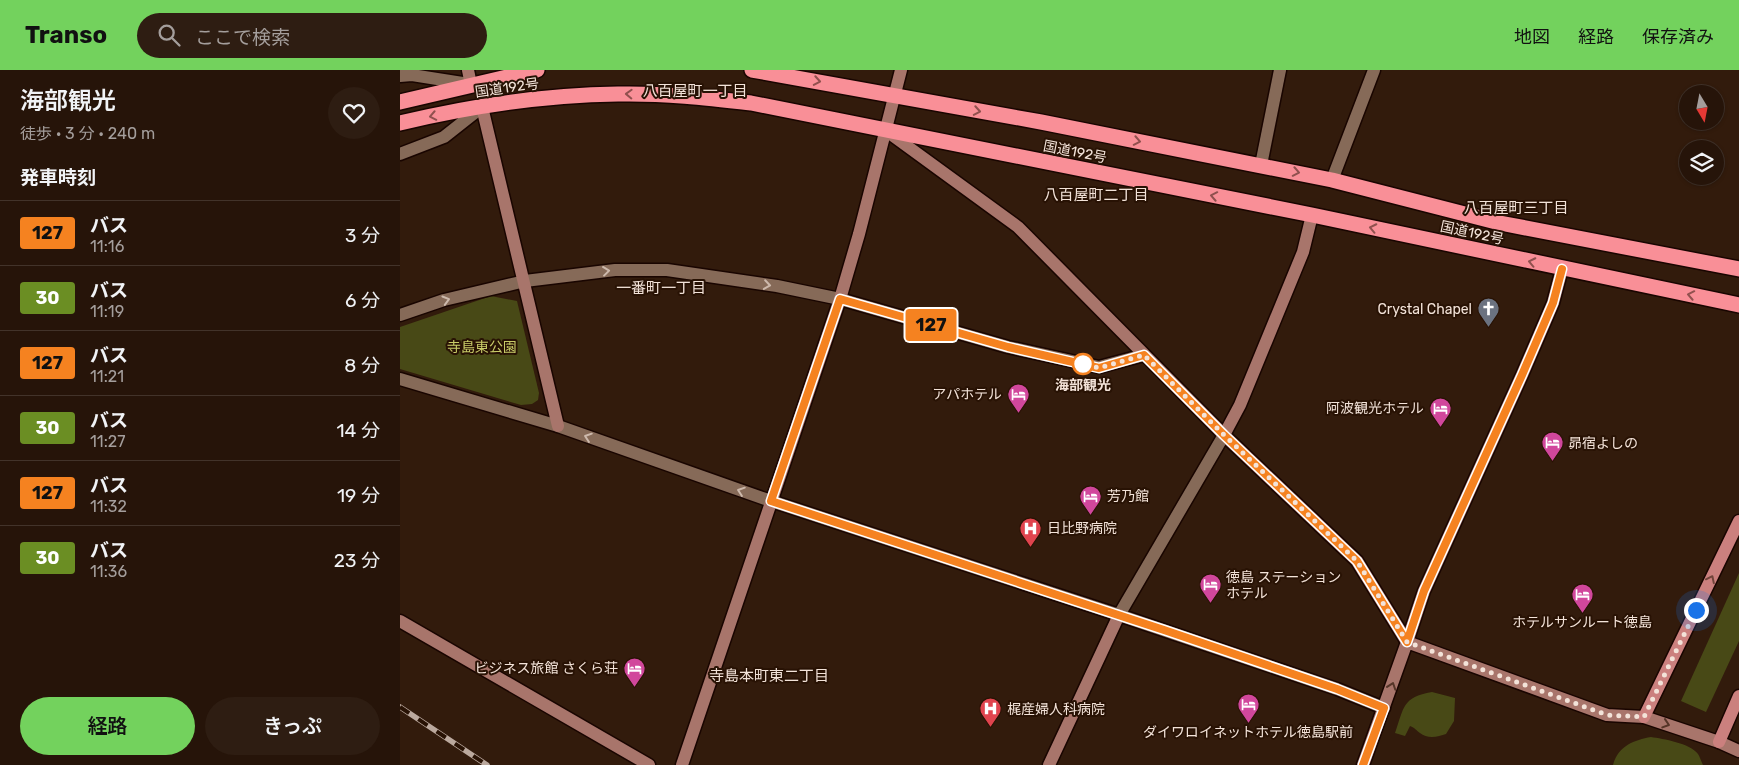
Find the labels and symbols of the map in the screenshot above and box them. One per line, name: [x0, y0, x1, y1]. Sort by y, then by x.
street label: 国道192号: [474, 75, 540, 101]
one-way arrow: [813, 76, 821, 86]
district label: 八百屋町一丁目: [642, 82, 748, 100]
north arrow: [1679, 85, 1724, 130]
one-way arrow: [625, 89, 633, 100]
one-way arrow: [973, 105, 981, 115]
one-way arrow: [429, 111, 438, 121]
one-way arrow: [1132, 135, 1141, 146]
street label: 国道192号: [1042, 138, 1108, 166]
one-way arrow: [1292, 167, 1300, 177]
district label: 八百屋町二丁目: [1043, 186, 1149, 204]
one-way arrow: [1209, 191, 1218, 202]
district label: 八百屋町三丁目: [1463, 199, 1569, 217]
street label: 国道192号: [1439, 218, 1505, 248]
one-way arrow: [1369, 224, 1378, 234]
one-way arrow: [1528, 258, 1536, 268]
one-way arrow: [602, 266, 610, 277]
district label: 一番町一丁目: [616, 279, 706, 297]
one-way arrow: [763, 279, 772, 289]
one-way arrow: [1687, 290, 1696, 301]
one-way arrow: [442, 296, 450, 306]
church icon: Crystal Chapel: [1476, 297, 1500, 328]
place label: Crystal Chapel: [1378, 301, 1472, 318]
line badge: 127: [902, 309, 960, 341]
park label: 寺島東公園: [447, 339, 517, 356]
marker: 海部観光: [1072, 353, 1094, 375]
place label: 海部観光: [1055, 377, 1111, 394]
hotel icon: アパホテル: [1006, 382, 1030, 413]
place label: アパホテル: [932, 386, 1002, 403]
hotel icon: 阿波観光ホテル: [1428, 396, 1452, 427]
place label: 阿波観光ホテル: [1326, 400, 1424, 417]
hotel icon: 昴宿よしの: [1540, 431, 1564, 462]
one-way arrow: [584, 433, 593, 443]
place label: 昴宿よしの: [1568, 435, 1638, 452]
hotel icon: 芳乃館: [1079, 484, 1103, 515]
one-way arrow: [738, 486, 746, 496]
place label: 芳乃館: [1107, 488, 1149, 505]
hospital icon: 日比野病院: [1019, 516, 1043, 547]
place label: 日比野病院: [1047, 520, 1117, 537]
place label: 徳島 ステーション ホテル: [1226, 569, 1341, 602]
hotel icon: 徳島 ステーション ホテル: [1198, 573, 1222, 604]
one-way arrow: [1705, 575, 1715, 584]
hotel icon: ホテルサンルート徳島: [1570, 582, 1594, 613]
your location: [1684, 598, 1709, 623]
place label: ホテルサンルート徳島: [1512, 614, 1652, 631]
hotel icon: ビジネス旅館 さくら荘: [622, 656, 646, 687]
place label: ビジネス旅館 さくら荘: [475, 660, 618, 677]
district label: 寺島本町東二丁目: [709, 667, 829, 685]
one-way arrow: [1386, 683, 1396, 691]
hotel icon: ダイワロイネットホテル徳島駅前: [1236, 692, 1260, 723]
hospital icon: 梶産婦人科病院: [979, 697, 1003, 728]
place label: 梶産婦人科病院: [1007, 701, 1105, 718]
one-way arrow: [1661, 719, 1670, 729]
place label: ダイワロイネットホテル徳島駅前: [1143, 724, 1353, 741]

